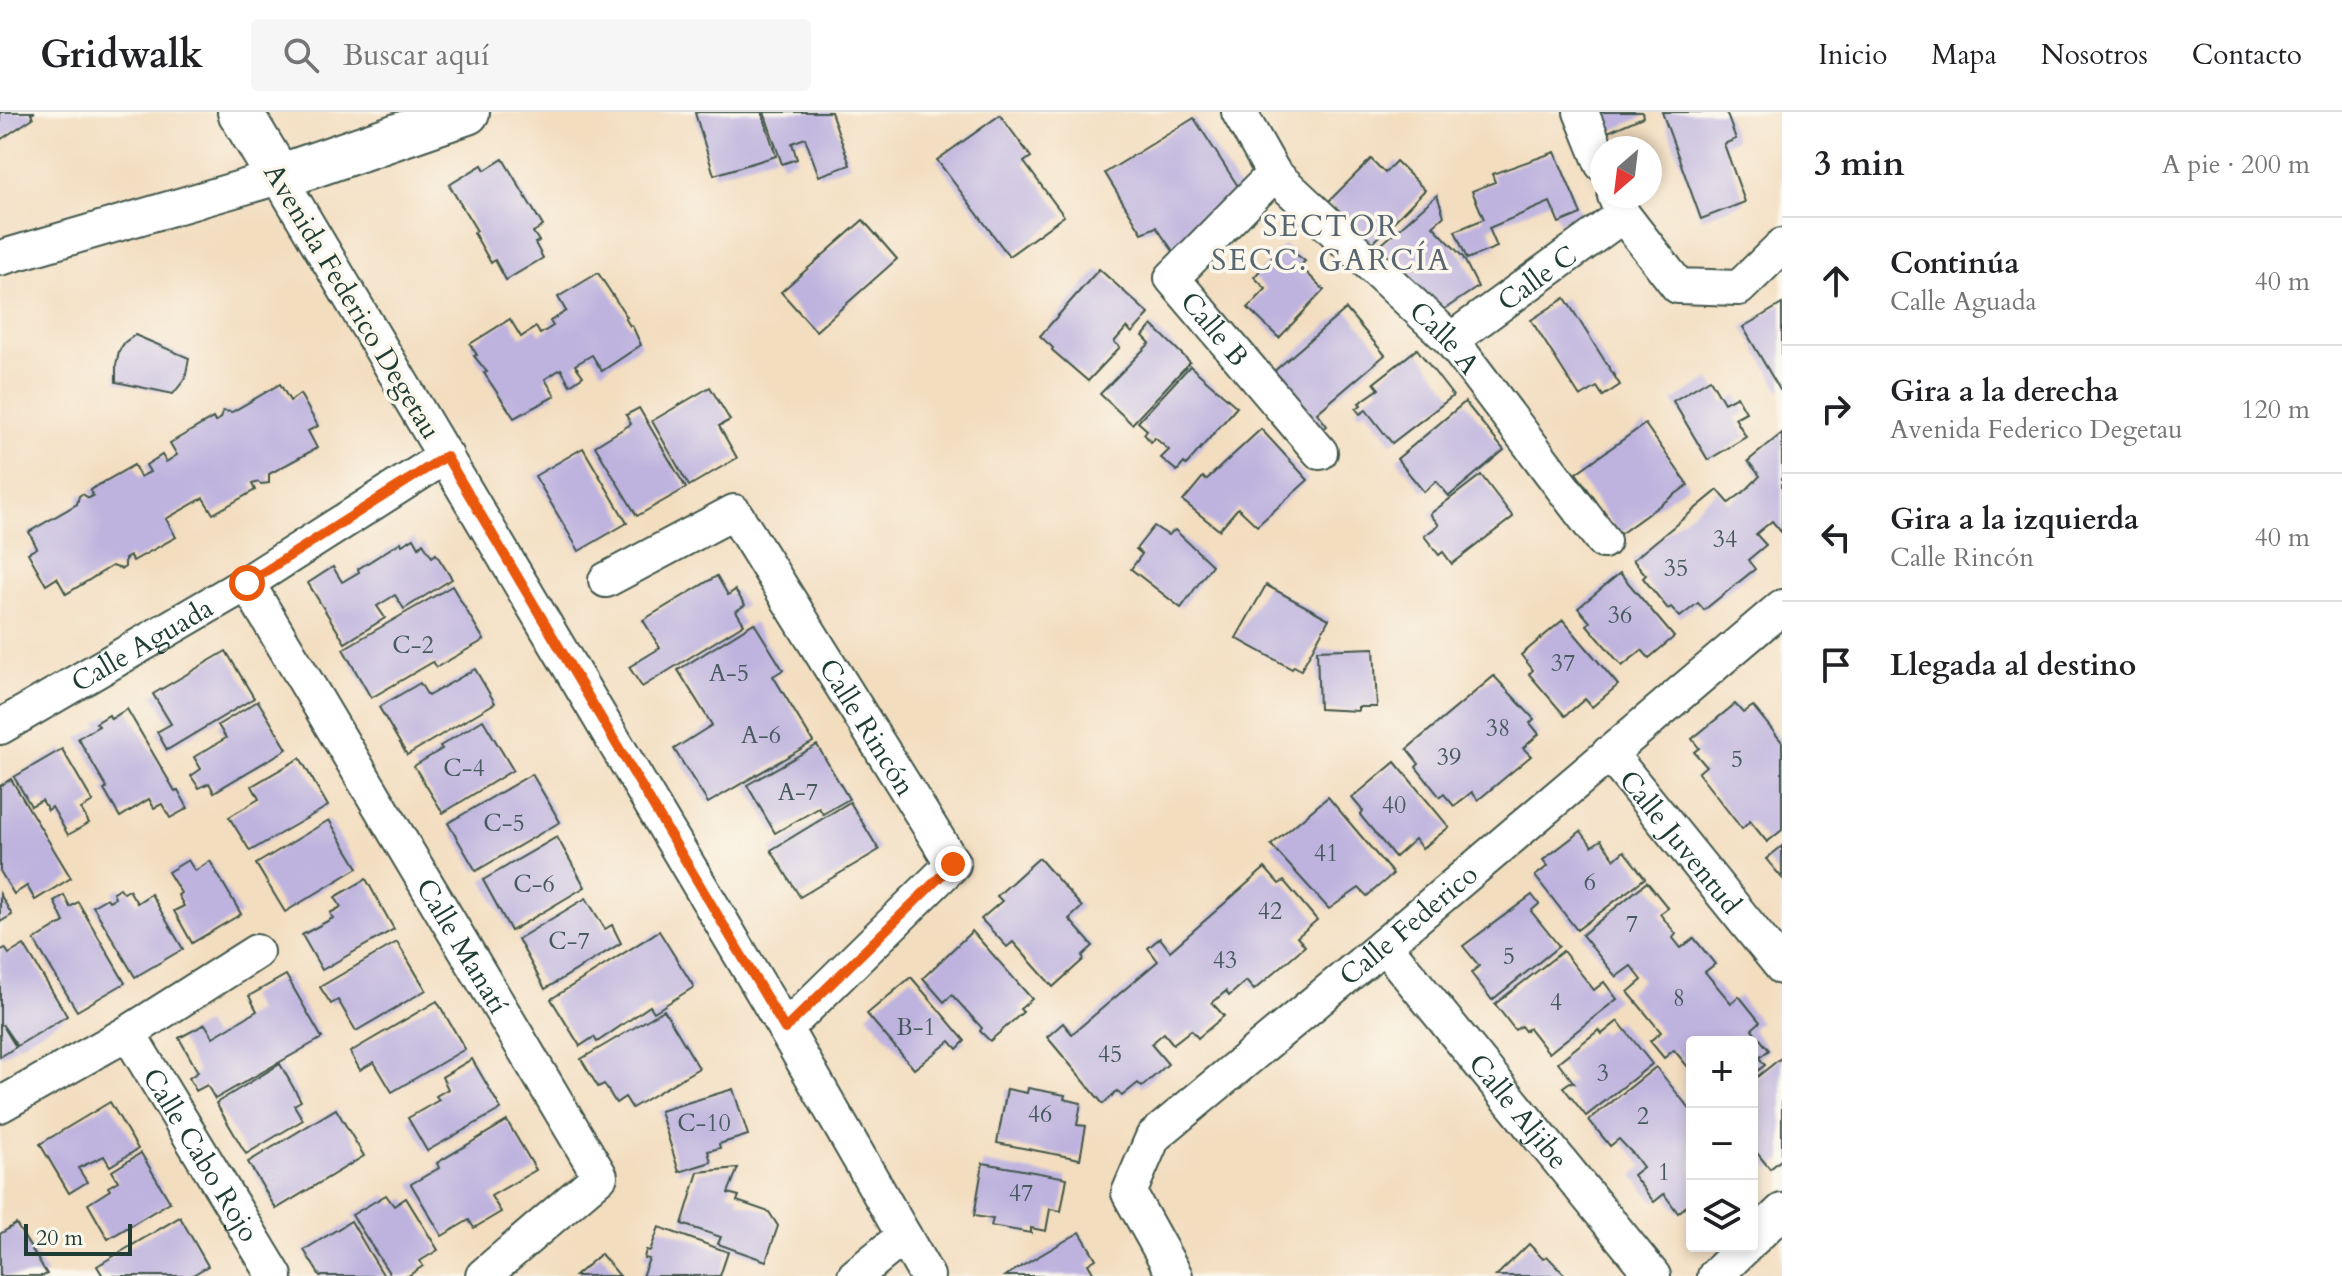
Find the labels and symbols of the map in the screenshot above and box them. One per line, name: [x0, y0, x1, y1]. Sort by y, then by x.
north arrow: [1590, 136, 1662, 208]
street label: Avenida Federico Degetau: [255, 157, 450, 446]
district label: SECTOR SECC. GARCÍA: [1211, 206, 1451, 281]
street label: Calle C: [1490, 237, 1585, 320]
street label: Calle B: [1172, 284, 1257, 375]
street label: Calle A: [1401, 293, 1488, 383]
house number: 34: [1713, 523, 1737, 556]
house number: 35: [1664, 552, 1688, 585]
route start: [229, 565, 265, 601]
street label: Calle Aguada: [64, 589, 220, 702]
house number: 36: [1608, 599, 1632, 632]
house number: C-2: [392, 629, 434, 662]
house number: 37: [1551, 647, 1575, 680]
street label: Calle Rincón: [810, 652, 924, 803]
house number: A-5: [709, 657, 749, 690]
house number: 38: [1486, 712, 1510, 745]
house number: A-6: [741, 719, 781, 752]
house number: 39: [1437, 741, 1461, 774]
house number: 5: [1731, 743, 1743, 776]
house number: C-4: [443, 752, 485, 785]
street label: Calle Juventud: [1610, 762, 1750, 922]
house number: A-7: [778, 776, 818, 809]
house number: 40: [1382, 789, 1406, 822]
house number: C-5: [483, 807, 525, 840]
house number: 41: [1314, 837, 1338, 870]
route end: [935, 846, 971, 882]
street label: Calle Federico: [1331, 856, 1486, 994]
house number: 6: [1584, 866, 1596, 899]
house number: C-6: [513, 868, 555, 901]
street label: Calle Manatí: [407, 871, 517, 1021]
house number: 42: [1258, 895, 1282, 928]
house number: 7: [1626, 908, 1638, 941]
house number: C-7: [548, 925, 590, 958]
house number: 5: [1503, 940, 1515, 973]
house number: 43: [1213, 944, 1237, 977]
house number: 8: [1673, 982, 1685, 1015]
house number: 4: [1550, 986, 1562, 1019]
house number: B-1: [896, 1011, 936, 1044]
house number: 45: [1098, 1038, 1122, 1071]
street label: Calle Aljibe: [1460, 1046, 1577, 1177]
house number: 3: [1597, 1057, 1609, 1090]
street label: Calle Cabo Rojo: [133, 1061, 268, 1249]
house number: 46: [1028, 1098, 1052, 1131]
house number: 2: [1637, 1100, 1649, 1133]
house number: C-10: [677, 1107, 731, 1140]
house number: 1: [1658, 1156, 1670, 1189]
house number: 47: [1009, 1177, 1033, 1210]
scale bar: [24, 1220, 132, 1256]

